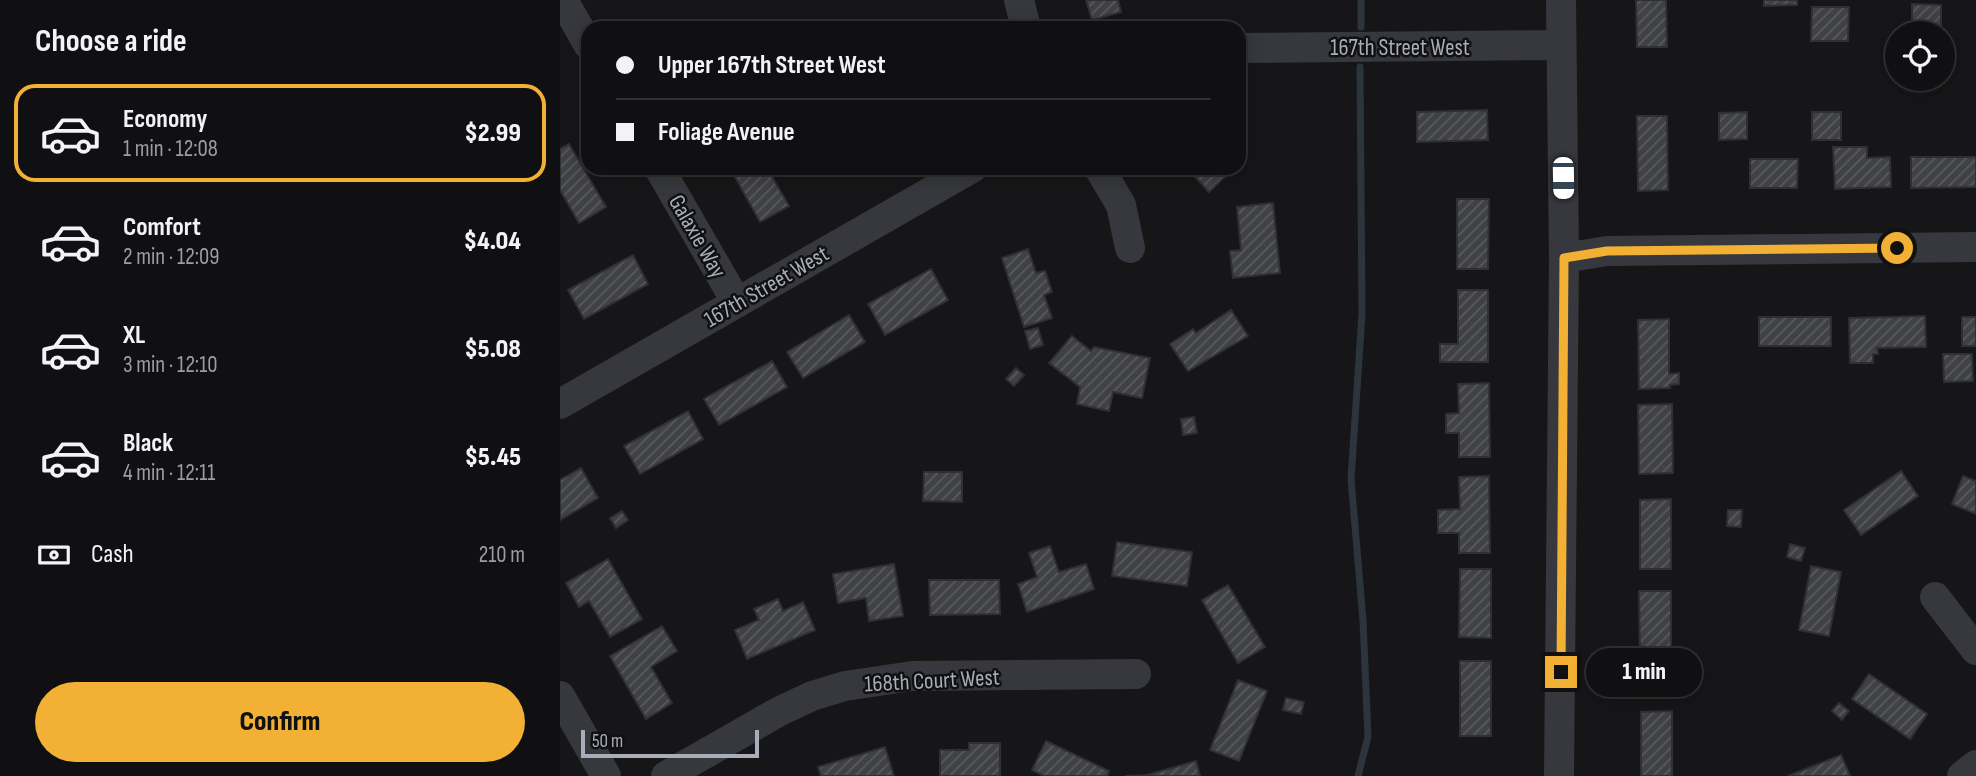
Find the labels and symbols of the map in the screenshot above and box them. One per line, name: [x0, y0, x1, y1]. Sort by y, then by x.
street label: 167th Street West: [1330, 34, 1470, 62]
car: [1553, 157, 1574, 199]
street label: Galaxie Way: [662, 190, 732, 283]
route start: [1881, 232, 1913, 264]
street label: 167th Street West: [699, 240, 834, 334]
callout: 1 min: [1586, 648, 1701, 696]
route end: [1545, 656, 1577, 688]
street label: 168th Court West: [864, 663, 1000, 699]
scale bar: [581, 727, 760, 759]

